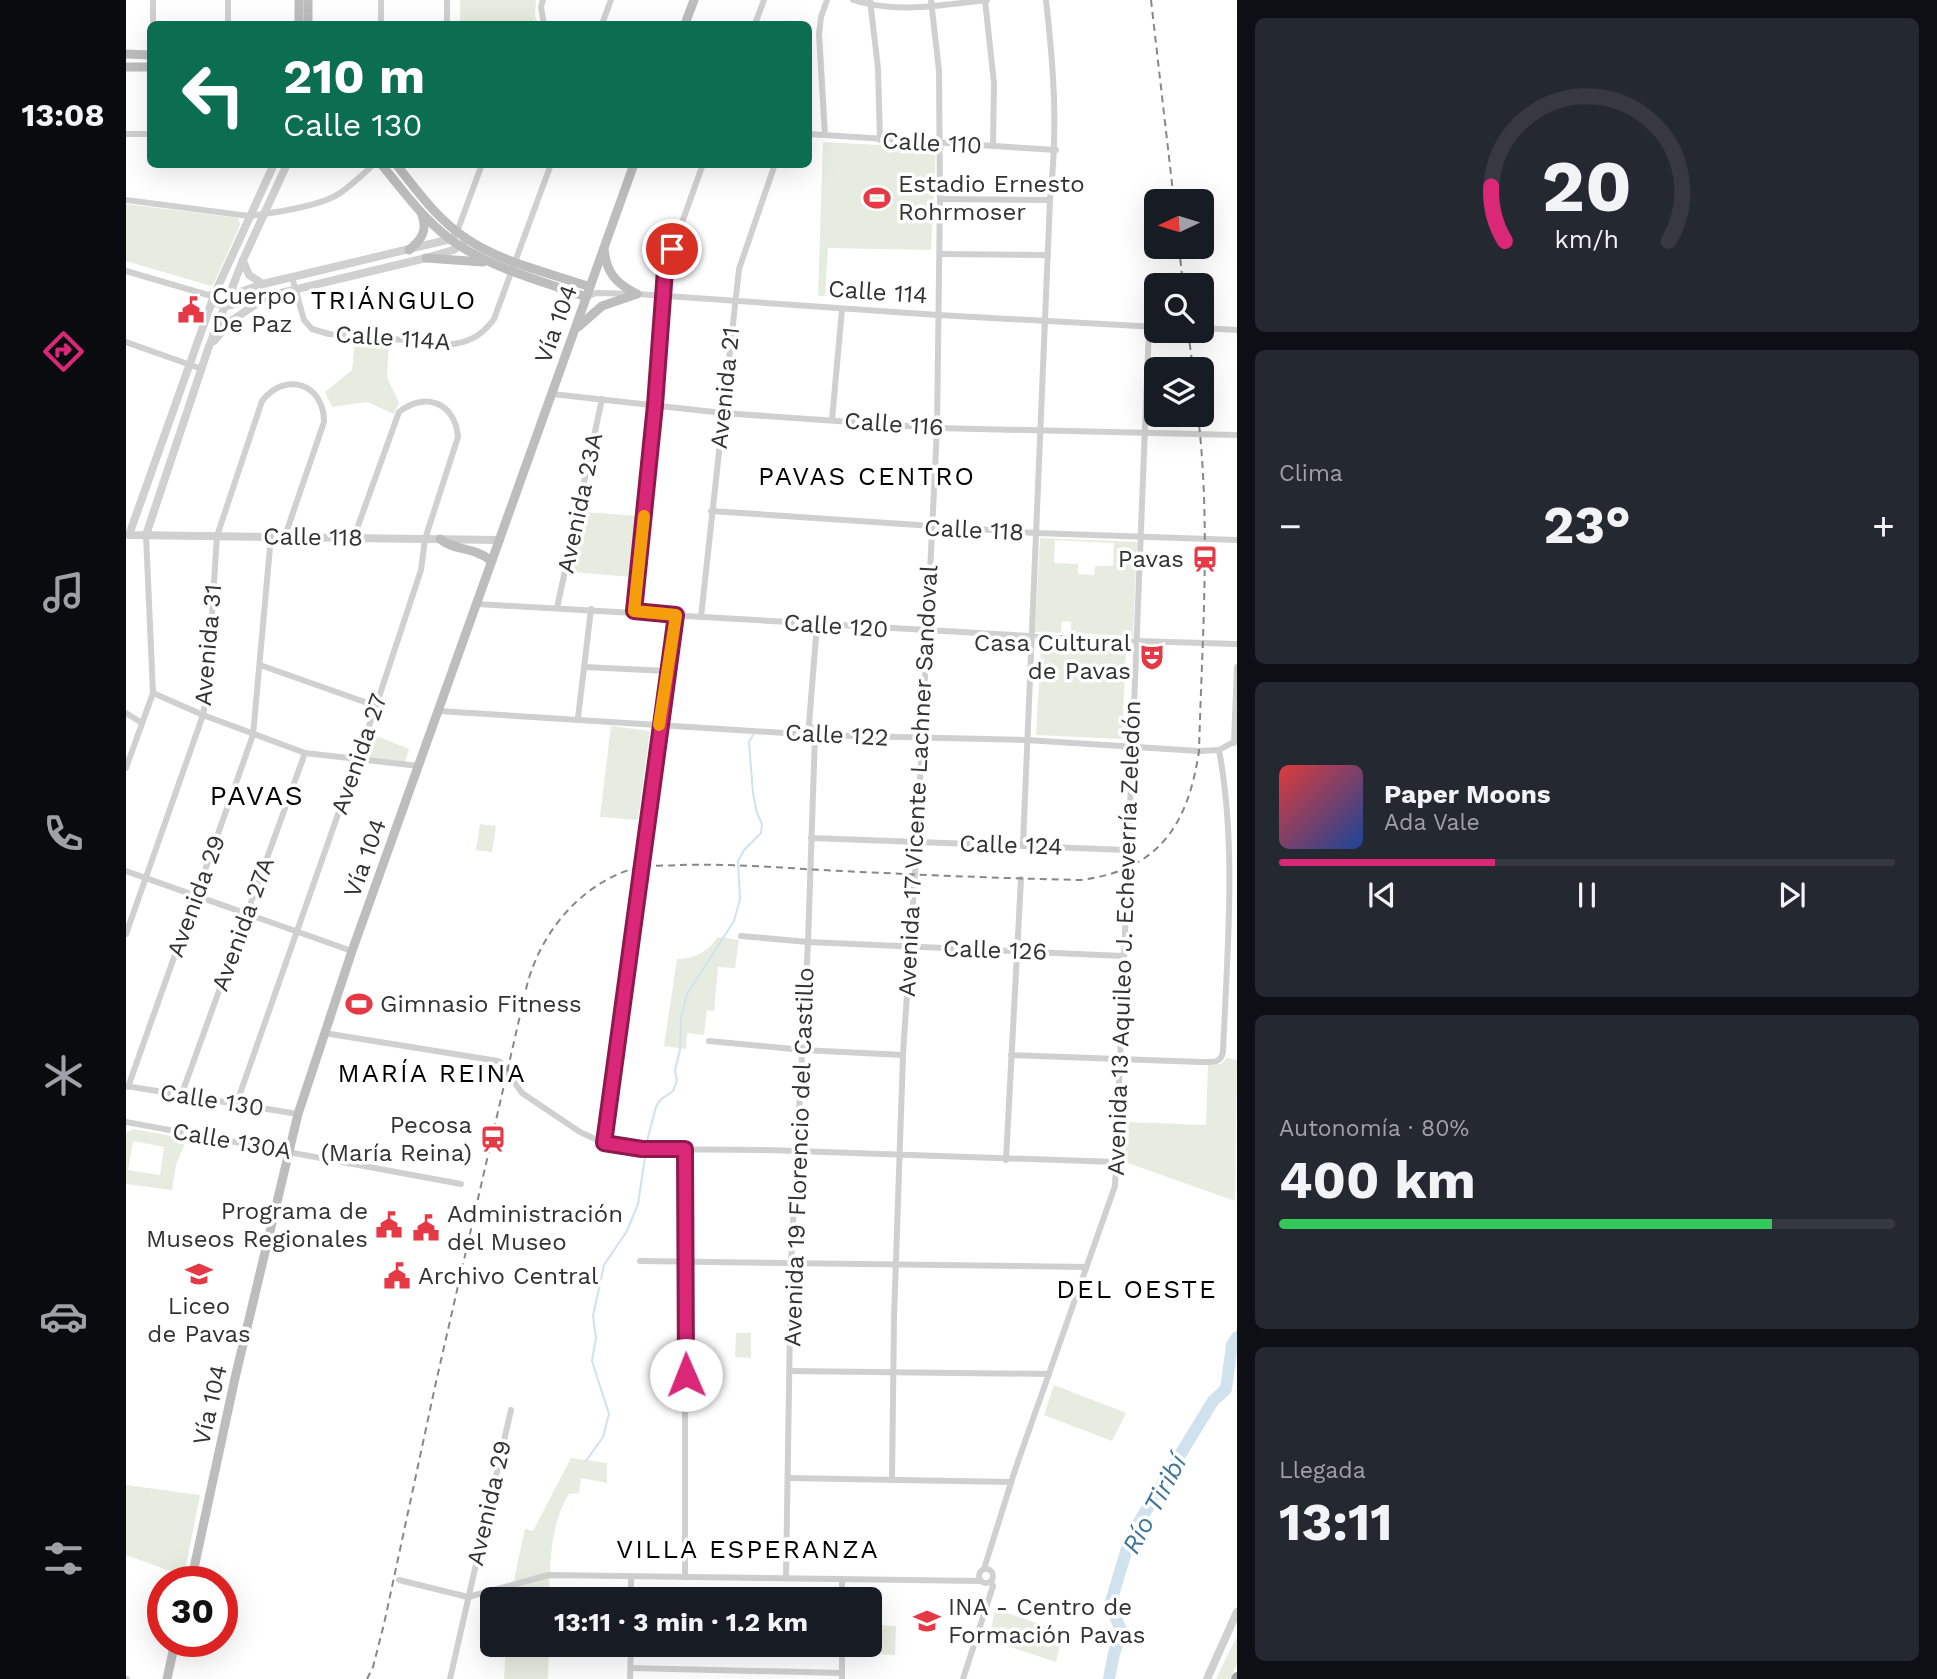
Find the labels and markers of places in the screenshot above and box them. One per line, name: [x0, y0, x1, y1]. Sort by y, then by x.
place label: Estadio Ernesto Rohrmoser: [898, 170, 1085, 226]
sports icon: Estadio Ernesto Rohrmoser: [862, 183, 892, 213]
pin: [642, 219, 702, 279]
place label: Cuerpo De Paz: [212, 282, 296, 338]
public building icon: Cuerpo De Paz: [176, 295, 206, 325]
station icon: Pavas: [1190, 544, 1220, 574]
place label: Pavas: [1118, 545, 1184, 573]
place label: Casa Cultural de Pavas: [974, 629, 1132, 685]
theatre icon: Casa Cultural de Pavas: [1137, 642, 1167, 672]
sports icon: Gimnasio Fitness: [344, 989, 374, 1019]
place label: Gimnasio Fitness: [380, 990, 582, 1018]
place label: Pecosa (María Reina): [321, 1111, 472, 1167]
station icon: Pecosa (María Reina): [478, 1124, 508, 1154]
place label: Programa de Museos Regionales: [146, 1197, 368, 1253]
place label: Administración del Museo: [447, 1200, 623, 1256]
public building icon: Programa de Museos Regionales: [374, 1210, 404, 1240]
public building icon: Administración del Museo: [411, 1213, 441, 1243]
school or university icon: Liceo de Pavas: [184, 1259, 214, 1289]
public building icon: Archivo Central: [382, 1261, 412, 1291]
place label: Archivo Central: [418, 1262, 599, 1290]
place label: Liceo de Pavas: [147, 1292, 251, 1348]
place label: INA - Centro de Formación Pavas: [948, 1593, 1145, 1649]
school or university icon: INA - Centro de Formación Pavas: [912, 1606, 942, 1636]

